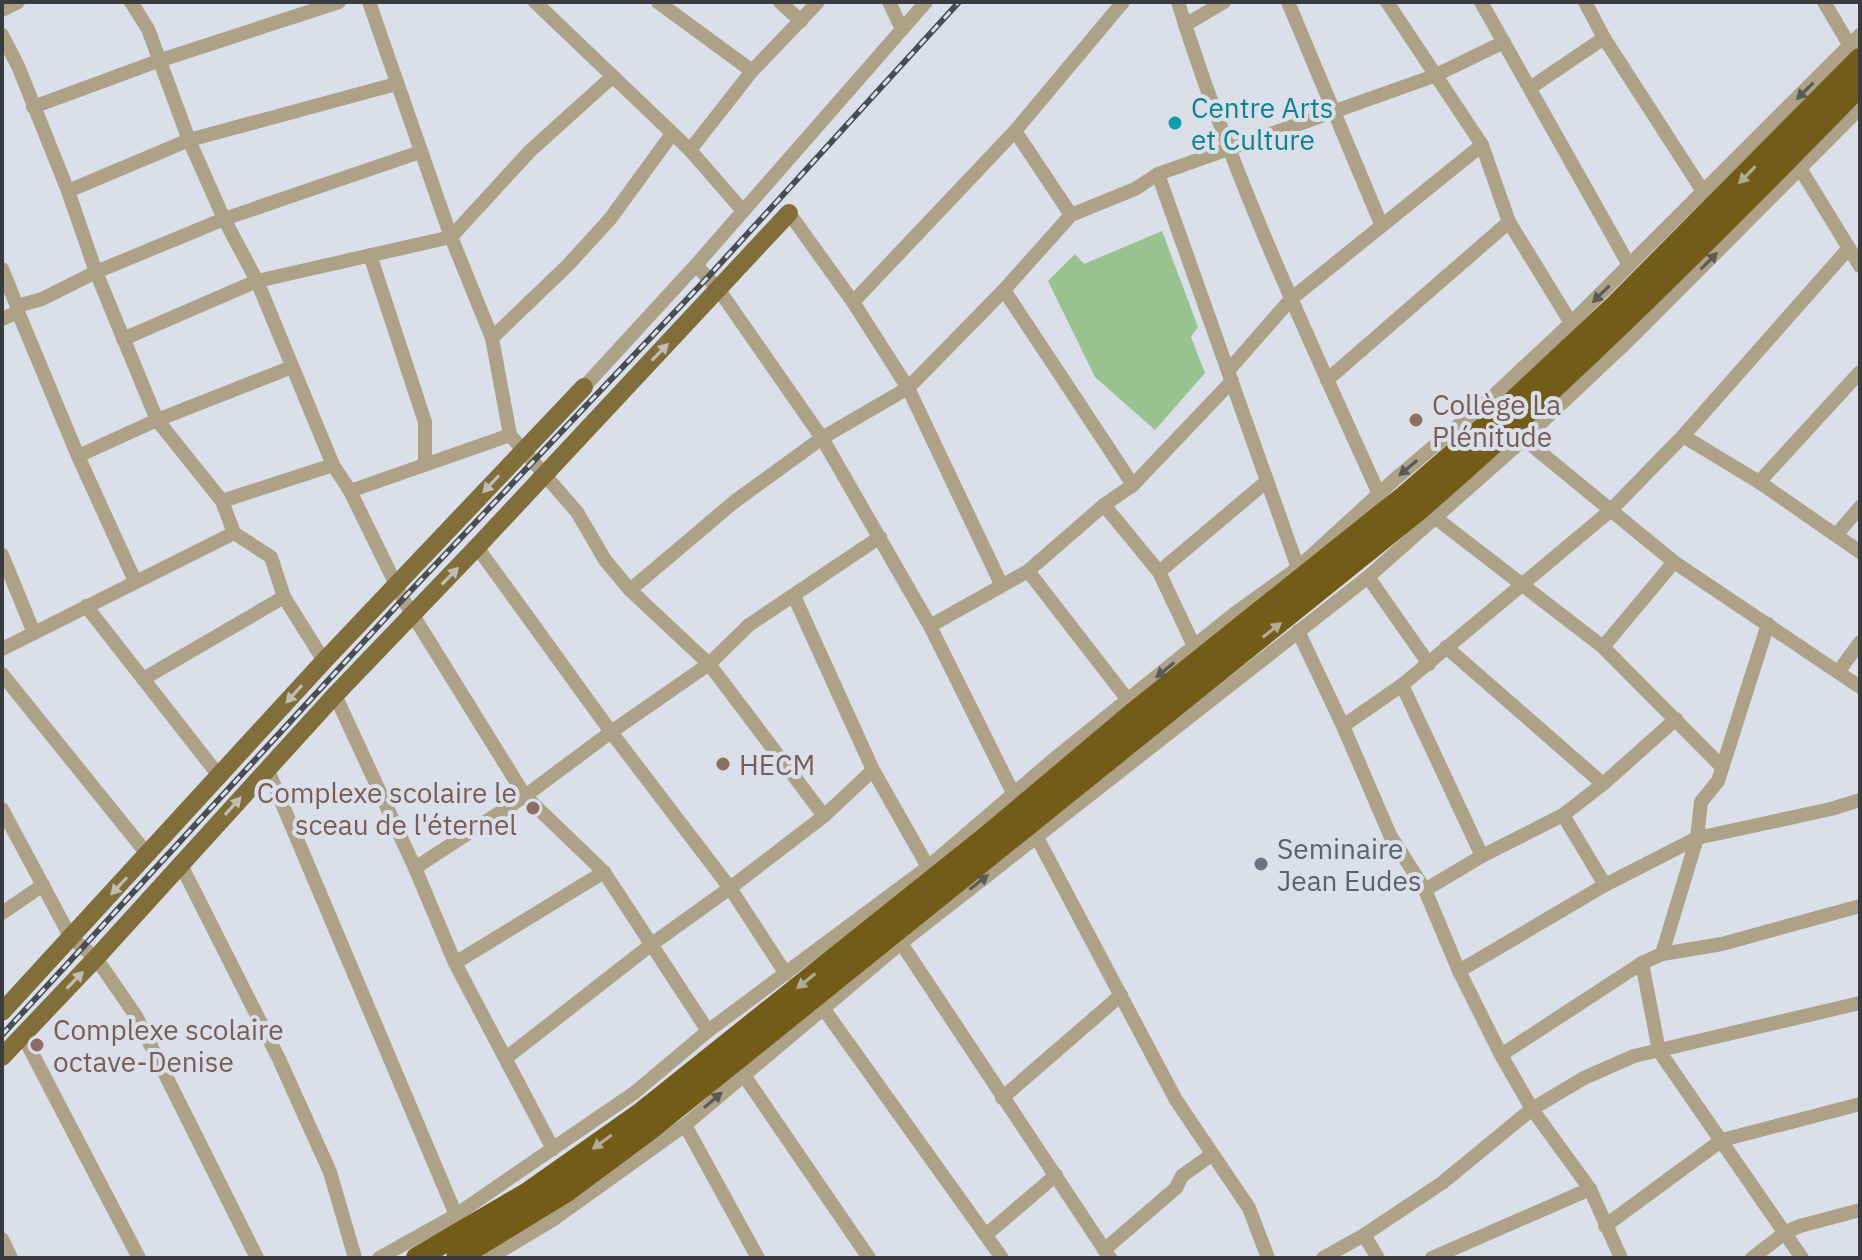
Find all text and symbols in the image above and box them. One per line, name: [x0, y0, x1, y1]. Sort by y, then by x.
one-way arrow: [1796, 81, 1815, 100]
place label: Centre Arts et Culture: [1191, 89, 1333, 158]
marker: Centre Arts et Culture: [1166, 114, 1184, 132]
one-way arrow: [1738, 165, 1757, 184]
one-way arrow: [1699, 252, 1718, 271]
one-way arrow: [1592, 284, 1611, 303]
one-way arrow: [650, 343, 668, 362]
place label: Collège La Plénitude: [1432, 386, 1561, 455]
marker: Collège La Plénitude: [1407, 411, 1425, 429]
one-way arrow: [1398, 459, 1418, 476]
one-way arrow: [483, 474, 501, 493]
one-way arrow: [440, 567, 458, 586]
one-way arrow: [1261, 621, 1282, 638]
one-way arrow: [1155, 661, 1175, 678]
one-way arrow: [286, 685, 304, 704]
place label: HECM: [739, 746, 815, 783]
marker: HECM: [714, 755, 732, 773]
place label: Complexe scolaire le sceau de l'éternel: [257, 774, 517, 843]
one-way arrow: [223, 796, 241, 815]
marker: Complexe scolaire le sceau de l'éternel: [524, 799, 542, 817]
place label: Seminaire Jean Eudes: [1277, 830, 1422, 899]
marker: Seminaire Jean Eudes: [1252, 855, 1270, 873]
one-way arrow: [969, 874, 989, 891]
one-way arrow: [110, 876, 128, 895]
one-way arrow: [65, 971, 84, 990]
one-way arrow: [796, 972, 816, 989]
place label: Complexe scolaire octave-Denise: [53, 1011, 284, 1080]
marker: Complexe scolaire octave-Denise: [28, 1036, 46, 1054]
one-way arrow: [703, 1092, 722, 1110]
one-way arrow: [591, 1134, 613, 1150]

